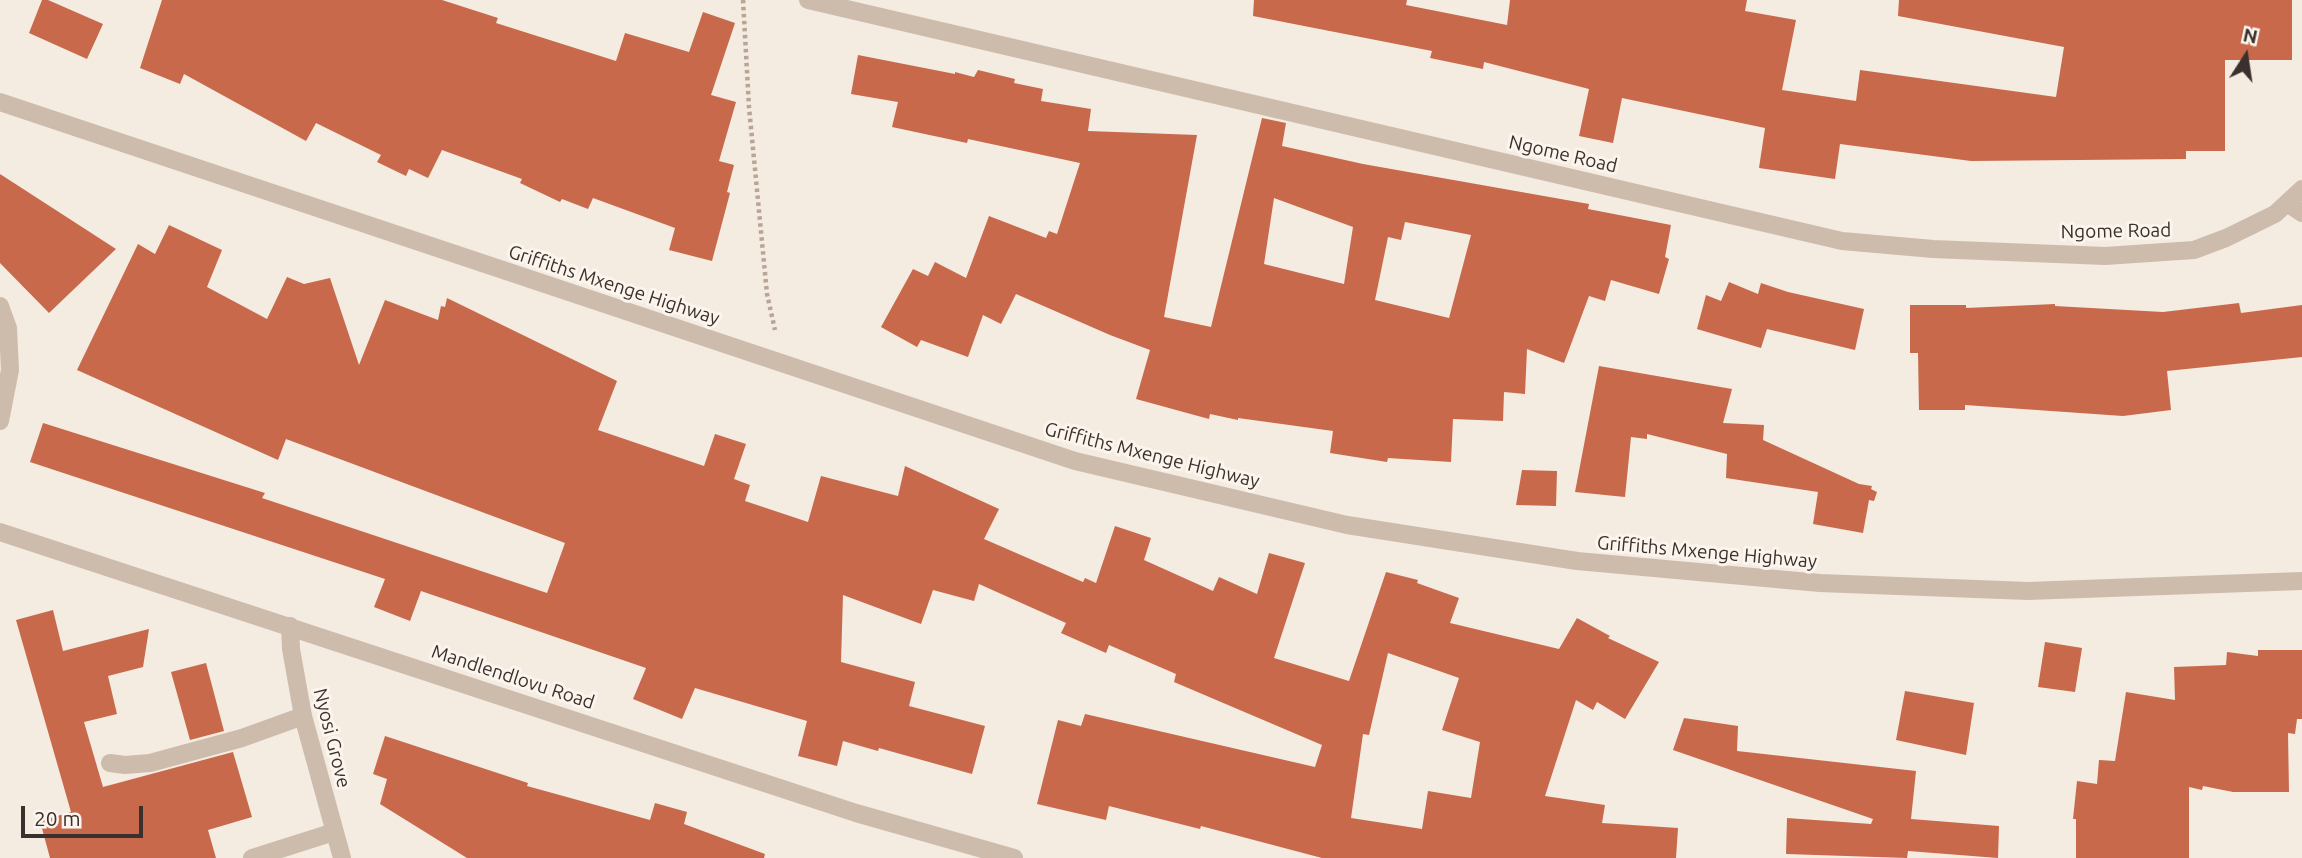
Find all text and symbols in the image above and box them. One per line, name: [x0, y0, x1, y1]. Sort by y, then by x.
north arrow: [2211, 21, 2281, 91]
text: N: [2241, 23, 2260, 48]
street label: Ngome Road: [1507, 130, 1619, 178]
street label: Ngome Road: [2060, 219, 2172, 243]
street label: Griffiths Mxenge Highway: [506, 240, 722, 330]
street label: Griffiths Mxenge Highway: [1042, 417, 1262, 493]
street label: Griffiths Mxenge Highway: [1596, 531, 1818, 573]
street label: Mandlendlovu Road: [429, 640, 597, 714]
street label: Nyosi Grove: [309, 686, 355, 790]
scale bar: [24, 792, 147, 836]
text: 20 m: [34, 806, 81, 830]

